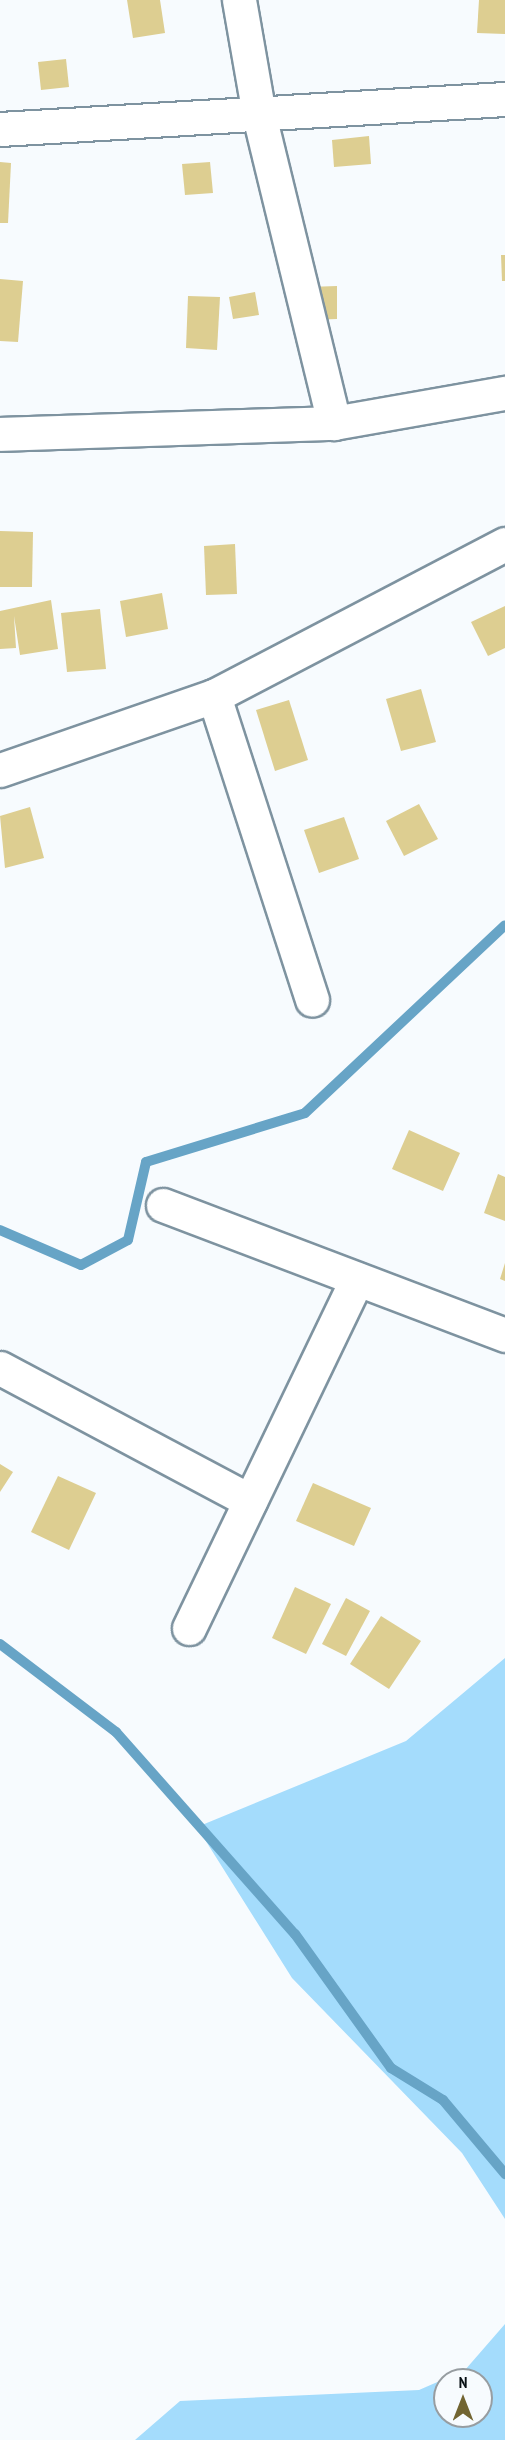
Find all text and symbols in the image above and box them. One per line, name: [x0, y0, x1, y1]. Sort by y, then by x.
north arrow: [433, 2368, 493, 2428]
text: N: [459, 2372, 467, 2392]

